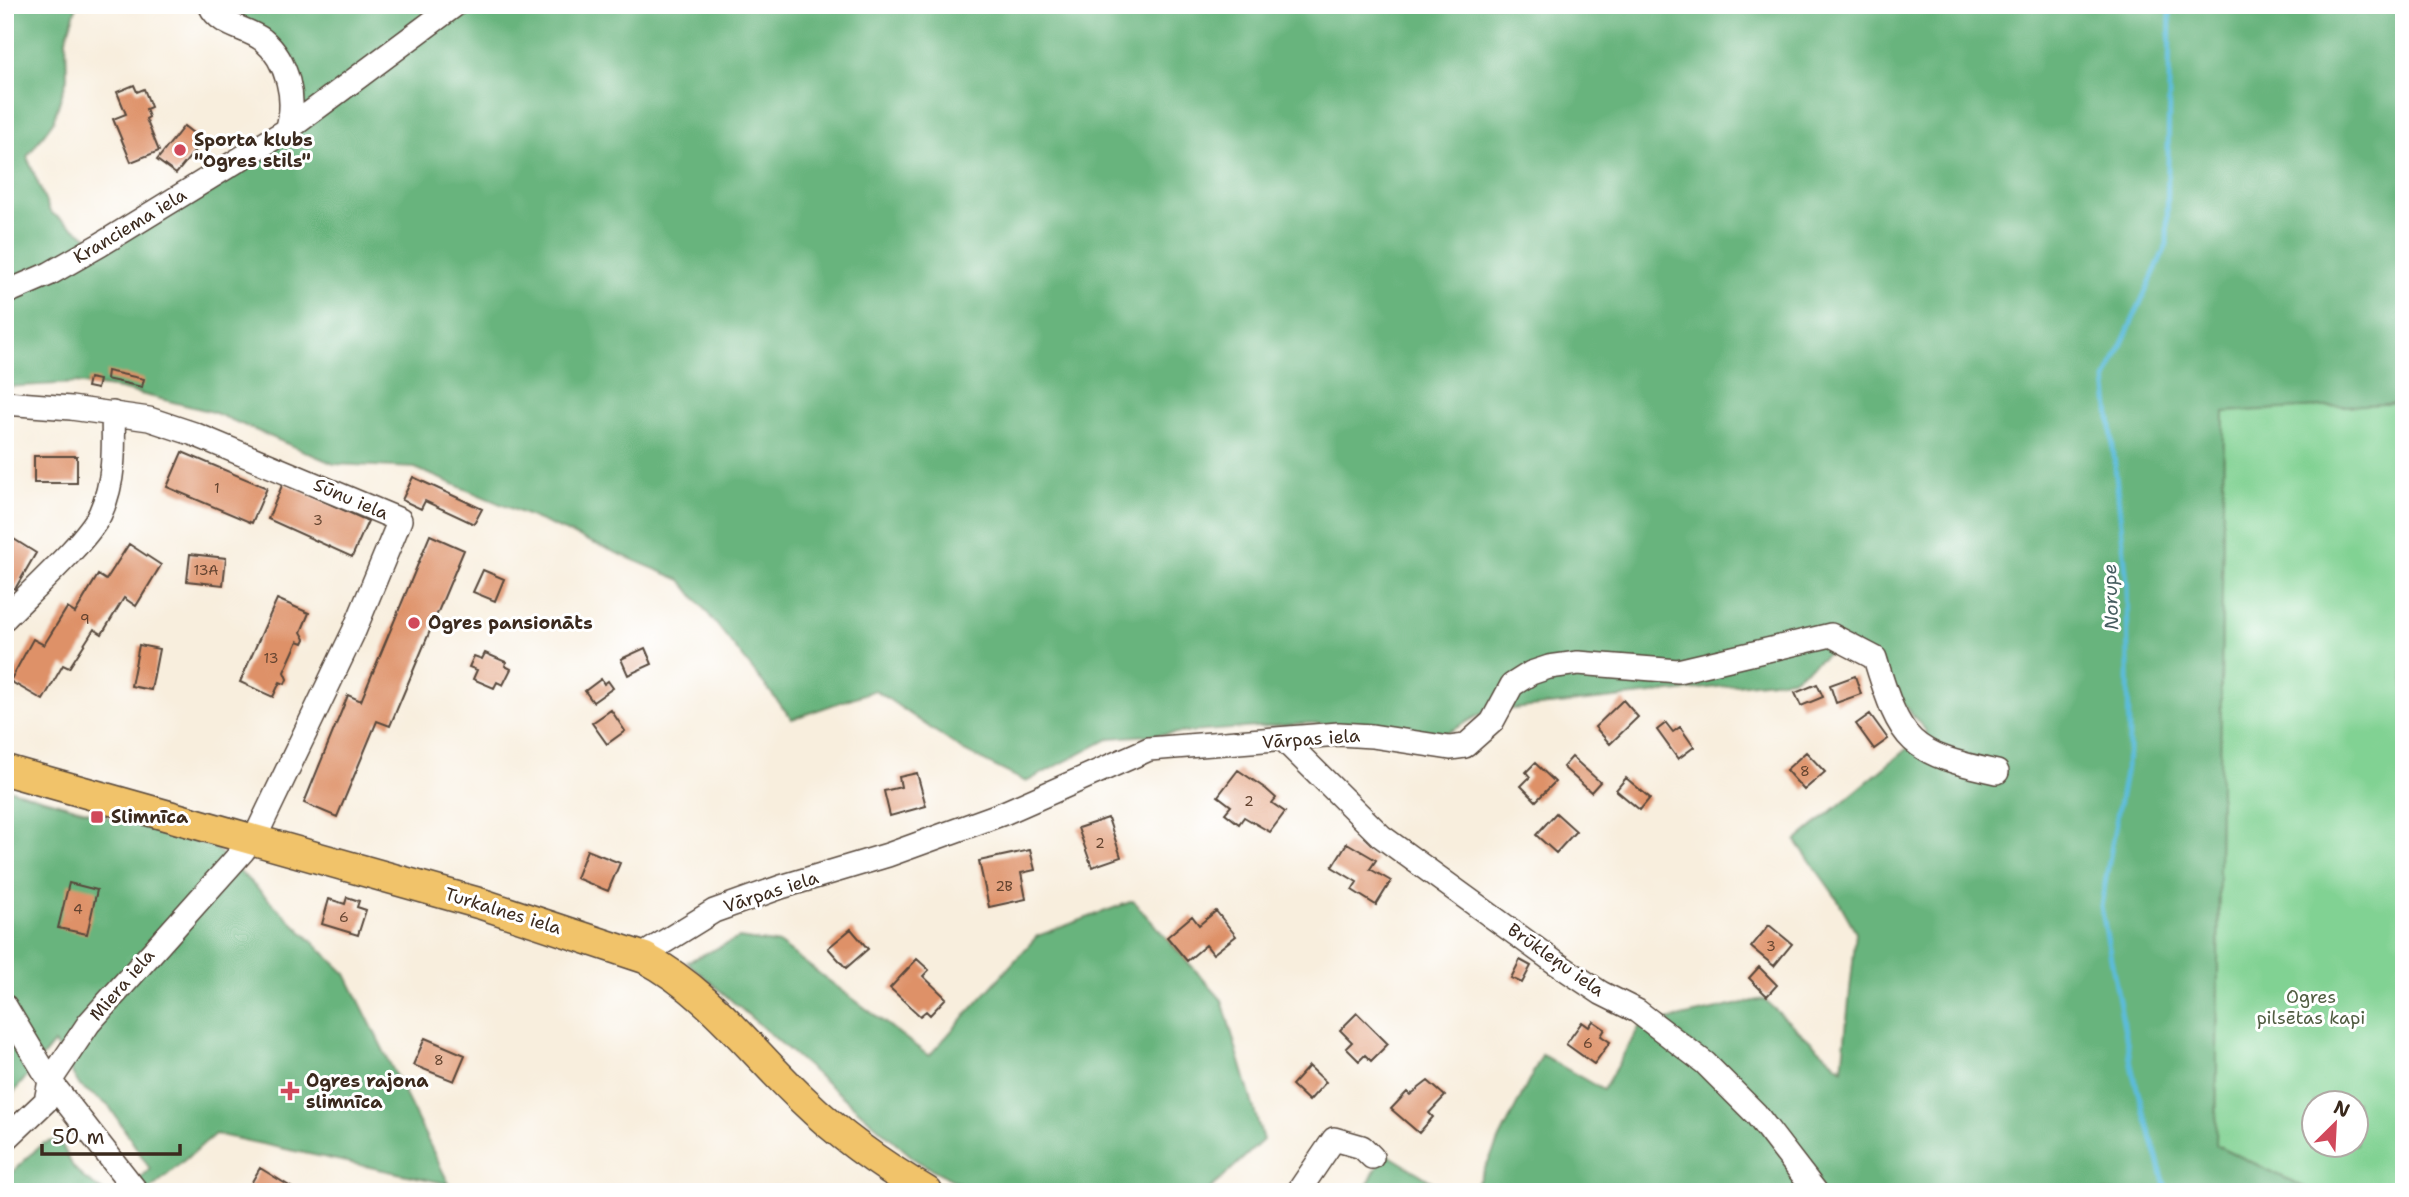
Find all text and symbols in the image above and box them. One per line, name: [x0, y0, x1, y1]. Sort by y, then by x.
place label: Sporta klubs "Ogres stils": [194, 128, 313, 173]
marker: Sporta klubs "Ogres stils": [172, 142, 188, 158]
street label: Kranciema iela: [69, 183, 191, 269]
street label: Sūnu iela: [310, 473, 392, 525]
house number: 1: [214, 479, 220, 497]
house number: 3: [313, 511, 323, 529]
house number: 13A: [194, 561, 218, 579]
water label: Norupe: [2097, 563, 2124, 631]
house number: 9: [80, 610, 90, 628]
place label: Ogres pansionāts: [428, 611, 593, 635]
marker: Ogres pansionāts: [406, 615, 422, 631]
house number: 13: [264, 649, 278, 667]
street label: Vārpas iela: [1261, 724, 1361, 754]
house number: 8: [1800, 762, 1810, 780]
house number: 2: [1244, 792, 1254, 810]
place label: Slimnīca: [111, 805, 189, 829]
marker: Slimnīca: [89, 809, 105, 825]
house number: 2: [1095, 834, 1105, 852]
street label: Vārpas iela: [721, 865, 821, 919]
house number: 2B: [995, 877, 1013, 895]
street label: Turkalnes iela: [442, 882, 564, 940]
house number: 4: [73, 900, 83, 918]
house number: 6: [339, 908, 349, 926]
street label: Brūkleņu iela: [1503, 918, 1609, 1002]
house number: 3: [1766, 937, 1776, 955]
street label: Miera iela: [84, 944, 160, 1026]
park label: Ogres pilsētas kapi: [2257, 985, 2365, 1030]
house number: 6: [1583, 1034, 1593, 1052]
house number: 8: [434, 1051, 444, 1069]
place label: Ogres rajona slimnīca: [306, 1069, 429, 1114]
marker: Ogres rajona slimnīca: [280, 1081, 300, 1101]
north arrow: [2300, 1088, 2370, 1158]
text: N: [2330, 1094, 2354, 1123]
scale bar: [42, 1113, 180, 1157]
text: 50 m: [52, 1123, 105, 1151]

